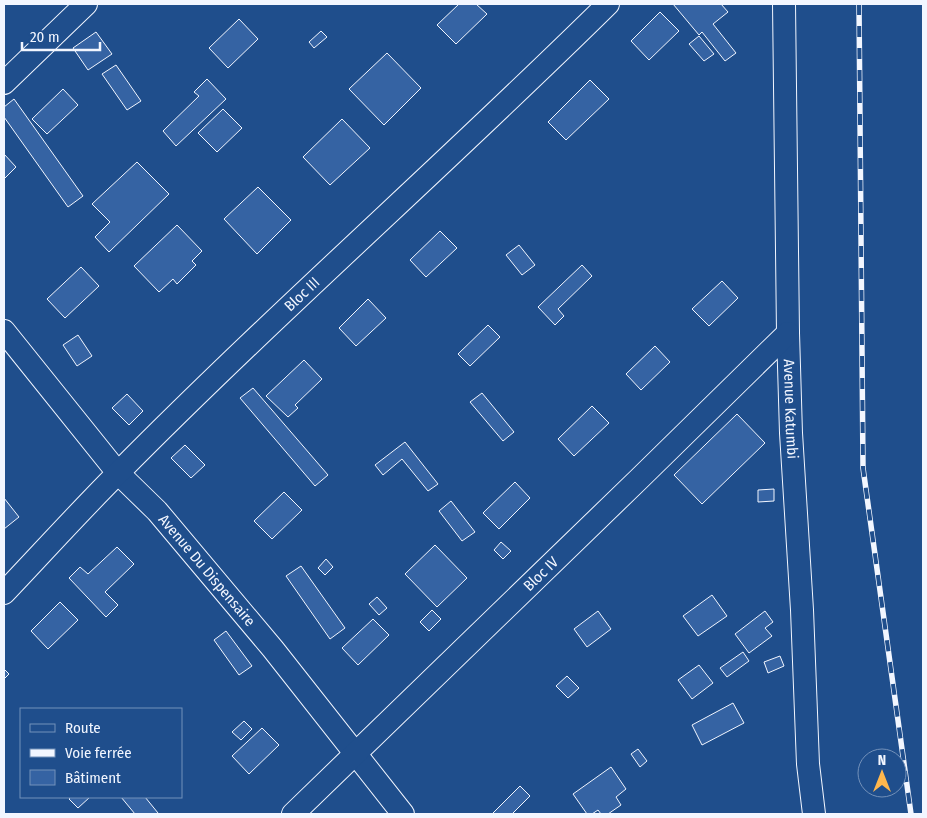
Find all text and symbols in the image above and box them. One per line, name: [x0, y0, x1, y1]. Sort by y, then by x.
scale bar: [22, 20, 100, 52]
text: 20 m: [30, 28, 60, 46]
street label: Bloc III: [281, 273, 323, 315]
street label: Avenue Katumbi: [780, 359, 802, 459]
street label: Avenue Du Dispensaire: [155, 511, 259, 630]
street label: Bloc IV: [520, 553, 562, 595]
legend: [20, 708, 182, 798]
text: Route: [65, 719, 101, 737]
text: Voie ferrée: [65, 744, 132, 762]
north arrow: [857, 748, 907, 798]
text: N: [878, 752, 886, 769]
text: Bâtiment: [65, 769, 121, 787]

